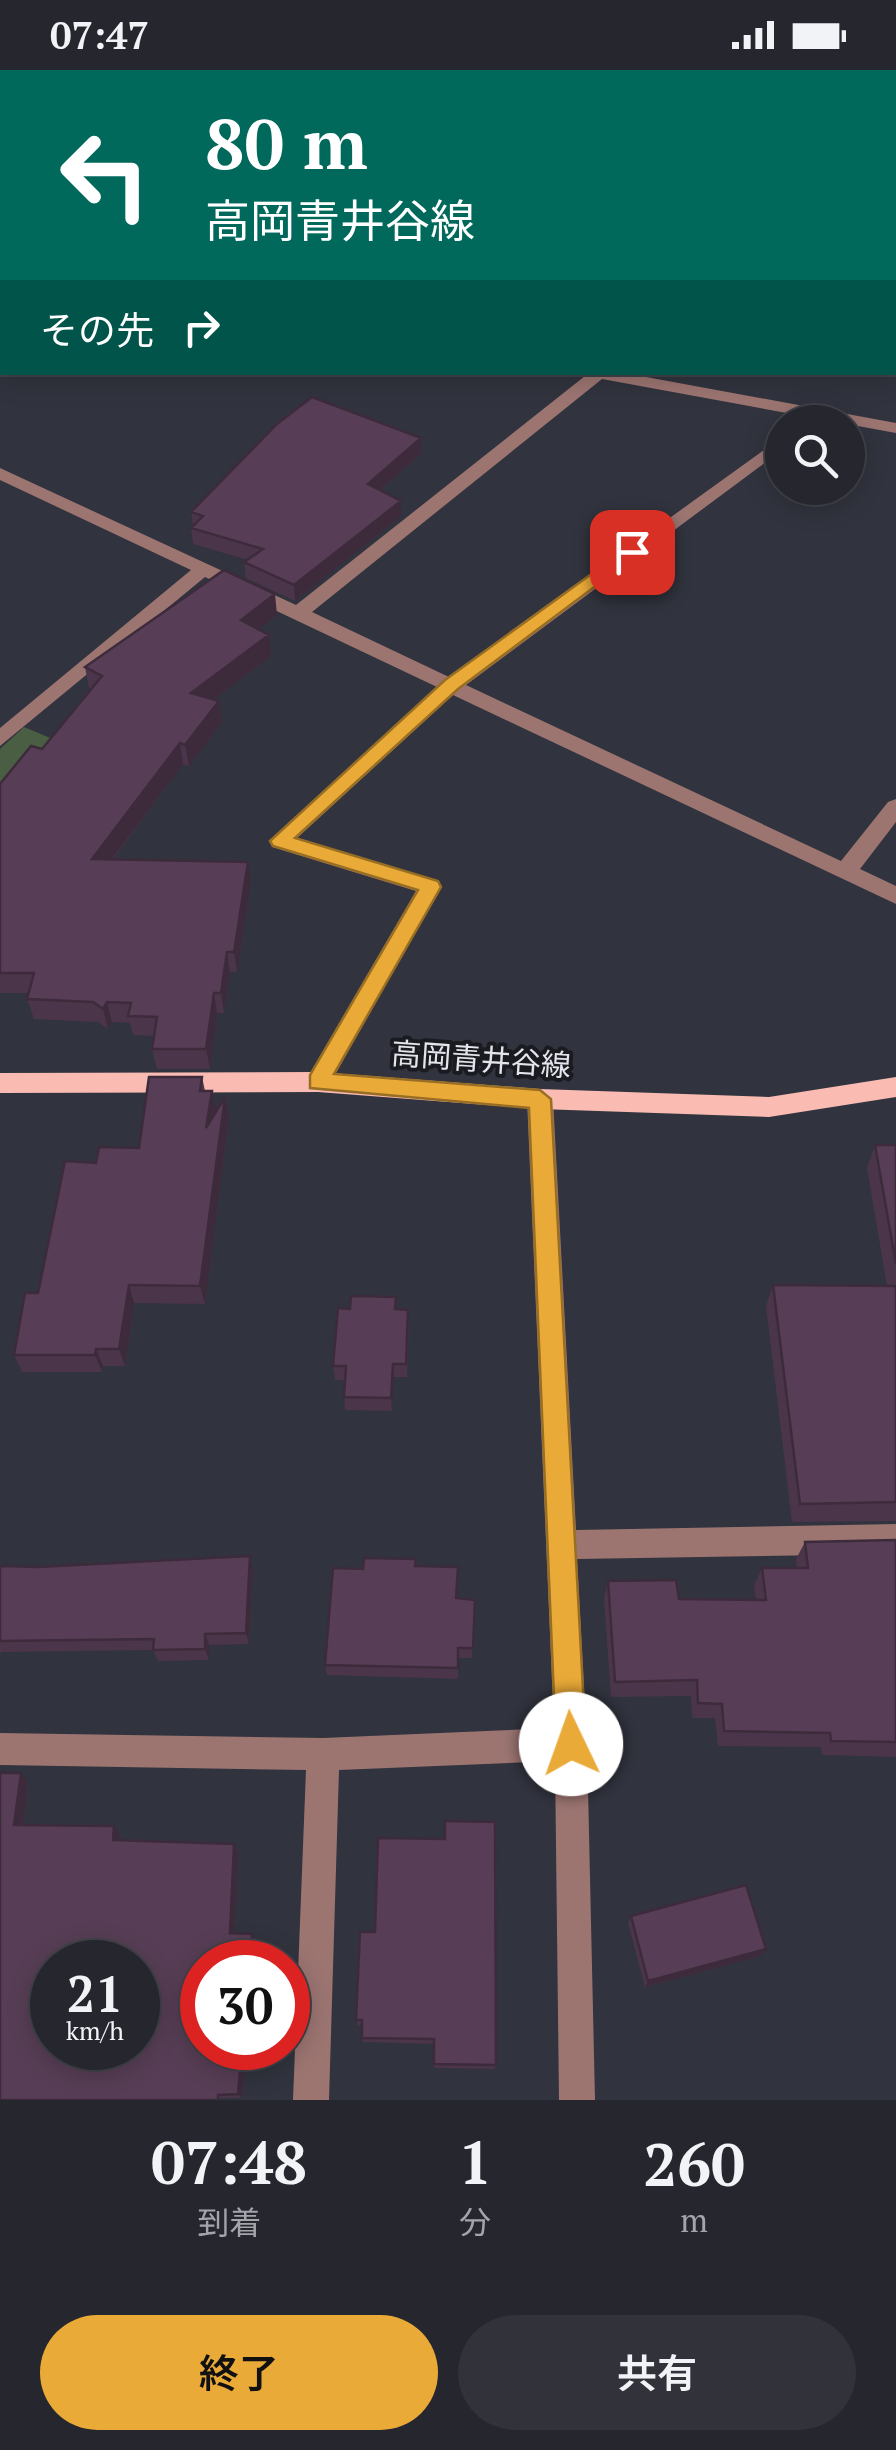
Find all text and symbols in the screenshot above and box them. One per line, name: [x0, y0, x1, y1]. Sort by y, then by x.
text: 07:47: [50, 10, 149, 60]
text: 80 m: [205, 96, 368, 189]
icon: left: [40, 110, 170, 240]
text: 高岡青井谷線: [205, 190, 475, 250]
icon: right: [174, 300, 229, 355]
text: その先: [40, 305, 154, 355]
map controls: [765, 405, 865, 505]
button: search: [765, 405, 865, 505]
pin: [590, 510, 675, 595]
icon: arrive: [605, 525, 660, 580]
street label: 高岡青井谷線: [390, 1033, 572, 1085]
position arrow: [519, 1692, 623, 1796]
speed limit sign: 30: [180, 1940, 310, 2070]
text: 21: [67, 1960, 123, 2026]
text: km/h: [66, 2014, 124, 2047]
text: 07:48: [151, 2122, 307, 2201]
text: 1: [458, 2122, 492, 2201]
text: 260: [643, 2124, 745, 2203]
text: m: [680, 2199, 708, 2241]
text: 到着: [197, 2201, 261, 2243]
text: 分: [459, 2201, 491, 2243]
button: 終了: [40, 2315, 438, 2430]
button: 共有: [458, 2315, 856, 2430]

